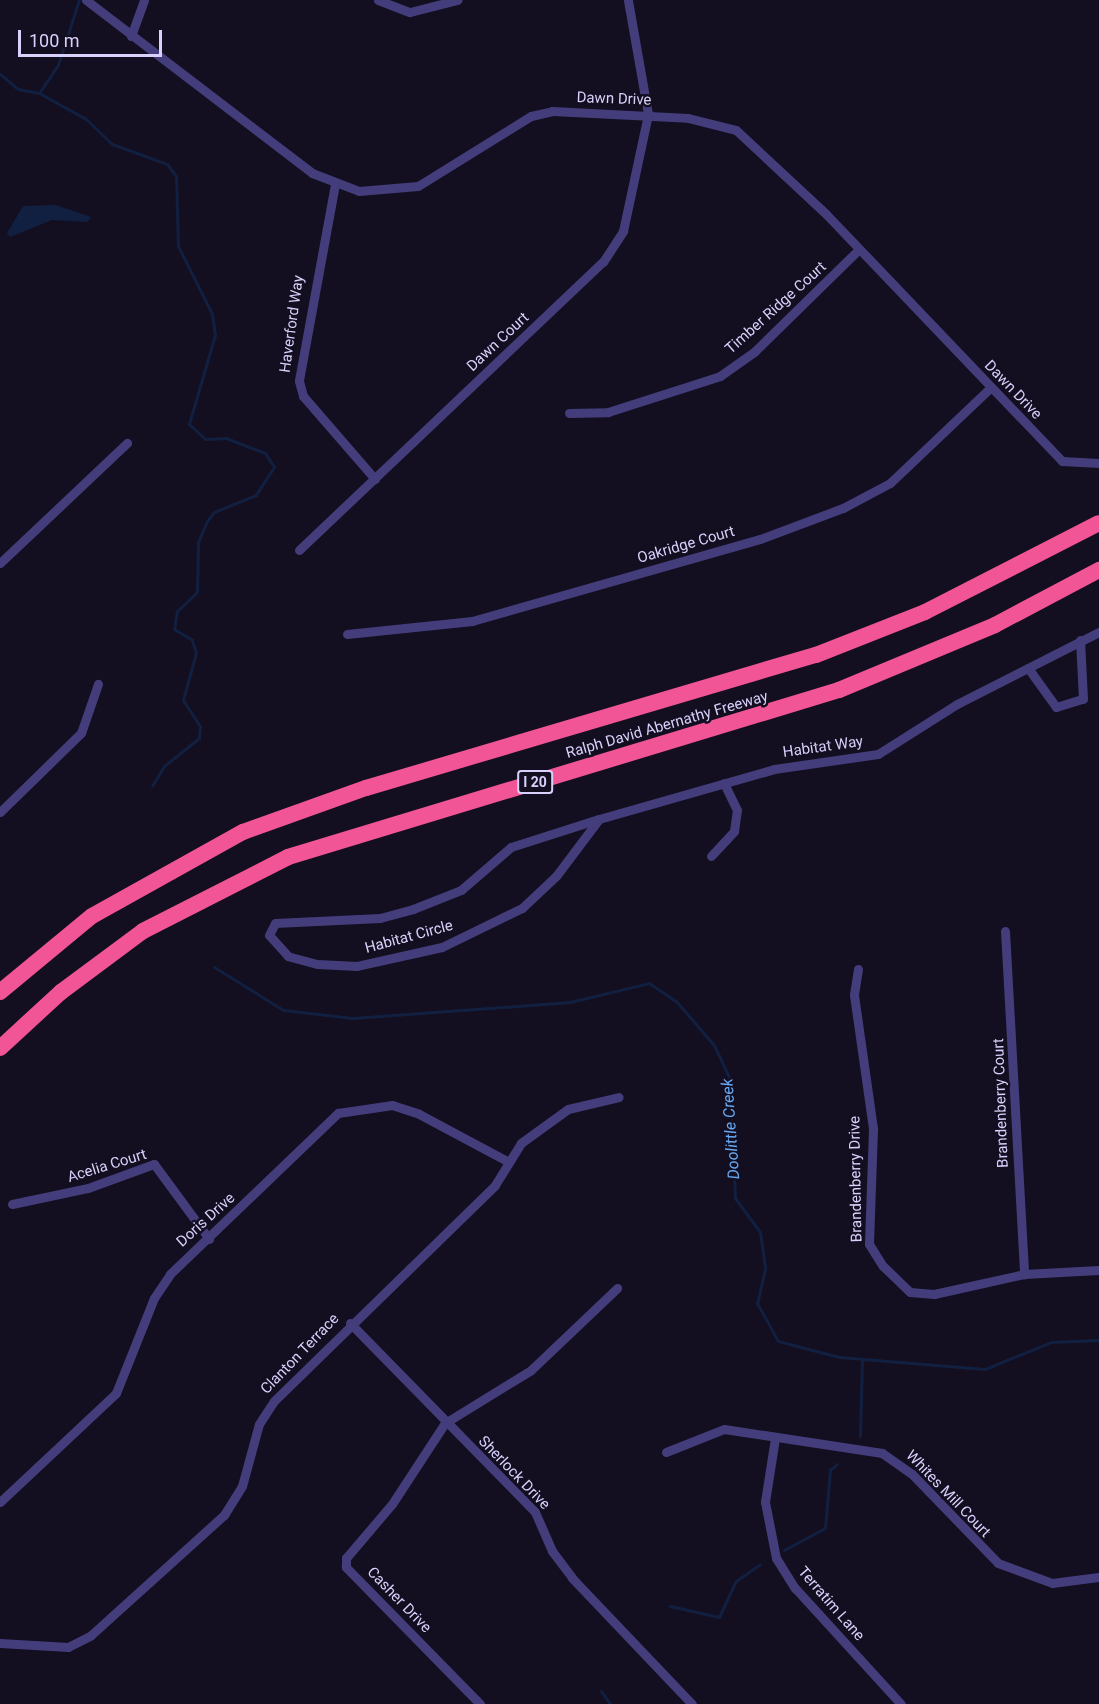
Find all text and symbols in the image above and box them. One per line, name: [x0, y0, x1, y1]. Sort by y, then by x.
scale bar: [21, 18, 165, 56]
text: 100 m: [29, 30, 80, 51]
street label: Dawn Drive: [576, 89, 652, 109]
street label: Timber Ridge Court: [722, 258, 830, 358]
street label: Haverford Way: [276, 274, 308, 374]
street label: Dawn Court: [463, 309, 533, 375]
street label: Dawn Drive: [980, 357, 1046, 423]
street label: Oakridge Court: [635, 523, 737, 567]
street label: Ralph David Abernathy Freeway: [564, 687, 770, 763]
street label: Habitat Way: [782, 732, 864, 762]
road number: I 20: [517, 771, 553, 793]
street label: Habitat Circle: [363, 917, 455, 957]
street label: Brandenberry Court: [990, 1038, 1012, 1168]
water label: Doolittle Creek: [718, 1078, 744, 1180]
street label: Brandenberry Drive: [846, 1116, 866, 1242]
street label: Acelia Court: [65, 1145, 149, 1187]
street label: Doris Drive: [173, 1189, 239, 1251]
street label: Clanton Terrace: [257, 1310, 343, 1398]
street label: Sherlock Drive: [474, 1432, 554, 1514]
street label: Whites Mill Court: [902, 1447, 994, 1541]
street label: Casher Drive: [363, 1563, 435, 1637]
street label: Terratim Lane: [794, 1563, 868, 1645]

